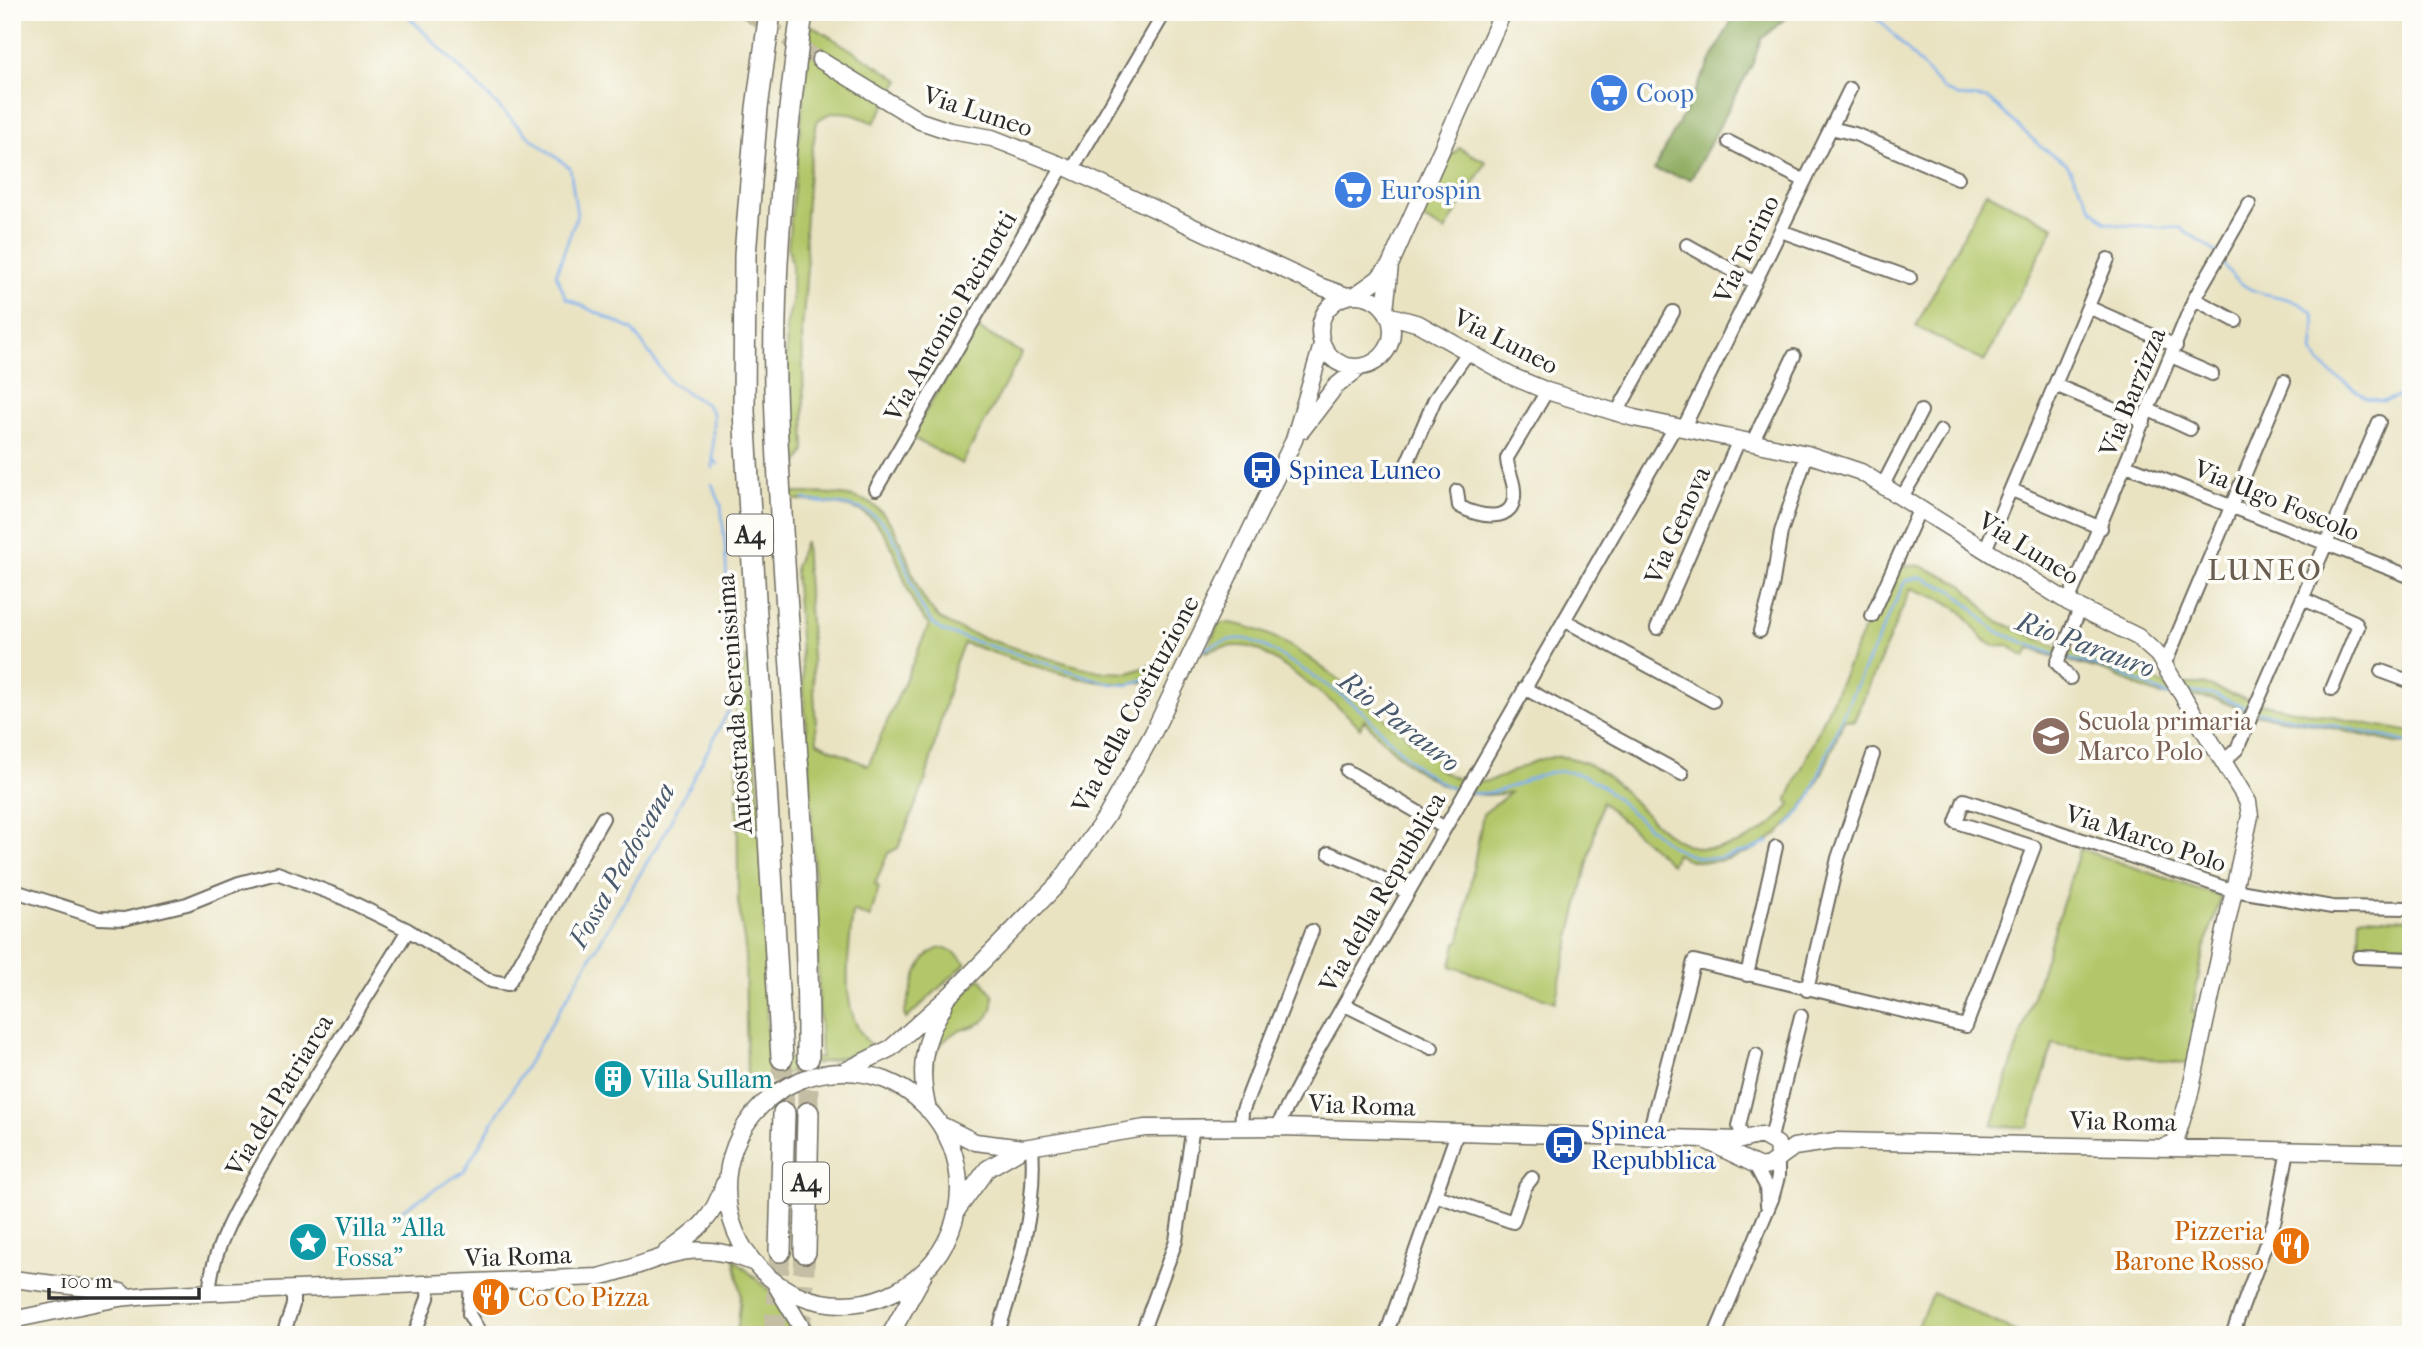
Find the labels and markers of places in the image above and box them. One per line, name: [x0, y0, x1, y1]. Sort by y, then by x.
supermarket icon: Coop: [1588, 72, 1630, 114]
place label: Coop: [1636, 78, 1694, 109]
supermarket icon: Eurospin: [1332, 169, 1374, 211]
place label: Eurospin: [1380, 175, 1481, 206]
bus stop icon: Spinea Luneo: [1241, 449, 1283, 491]
place label: Spinea Luneo: [1289, 455, 1441, 486]
place label: Scuola primaria Marco Polo: [2078, 706, 2253, 767]
school or university icon: Scuola primaria Marco Polo: [2030, 715, 2072, 757]
building icon: Villa Sullam: [592, 1058, 634, 1100]
place label: Villa Sullam: [639, 1064, 773, 1095]
place label: Spinea Repubblica: [1591, 1115, 1717, 1176]
bus stop icon: Spinea Repubblica: [1543, 1124, 1585, 1166]
place label: Villa "Alla Fossa": [334, 1212, 446, 1273]
place label: Pizzeria Barone Rosso: [2114, 1216, 2265, 1277]
place icon: Villa "Alla Fossa": [287, 1221, 329, 1263]
restaurant icon: Pizzeria Barone Rosso: [2270, 1225, 2312, 1267]
restaurant icon: Co Co Pizza: [470, 1276, 512, 1318]
place label: Co Co Pizza: [518, 1282, 650, 1313]

